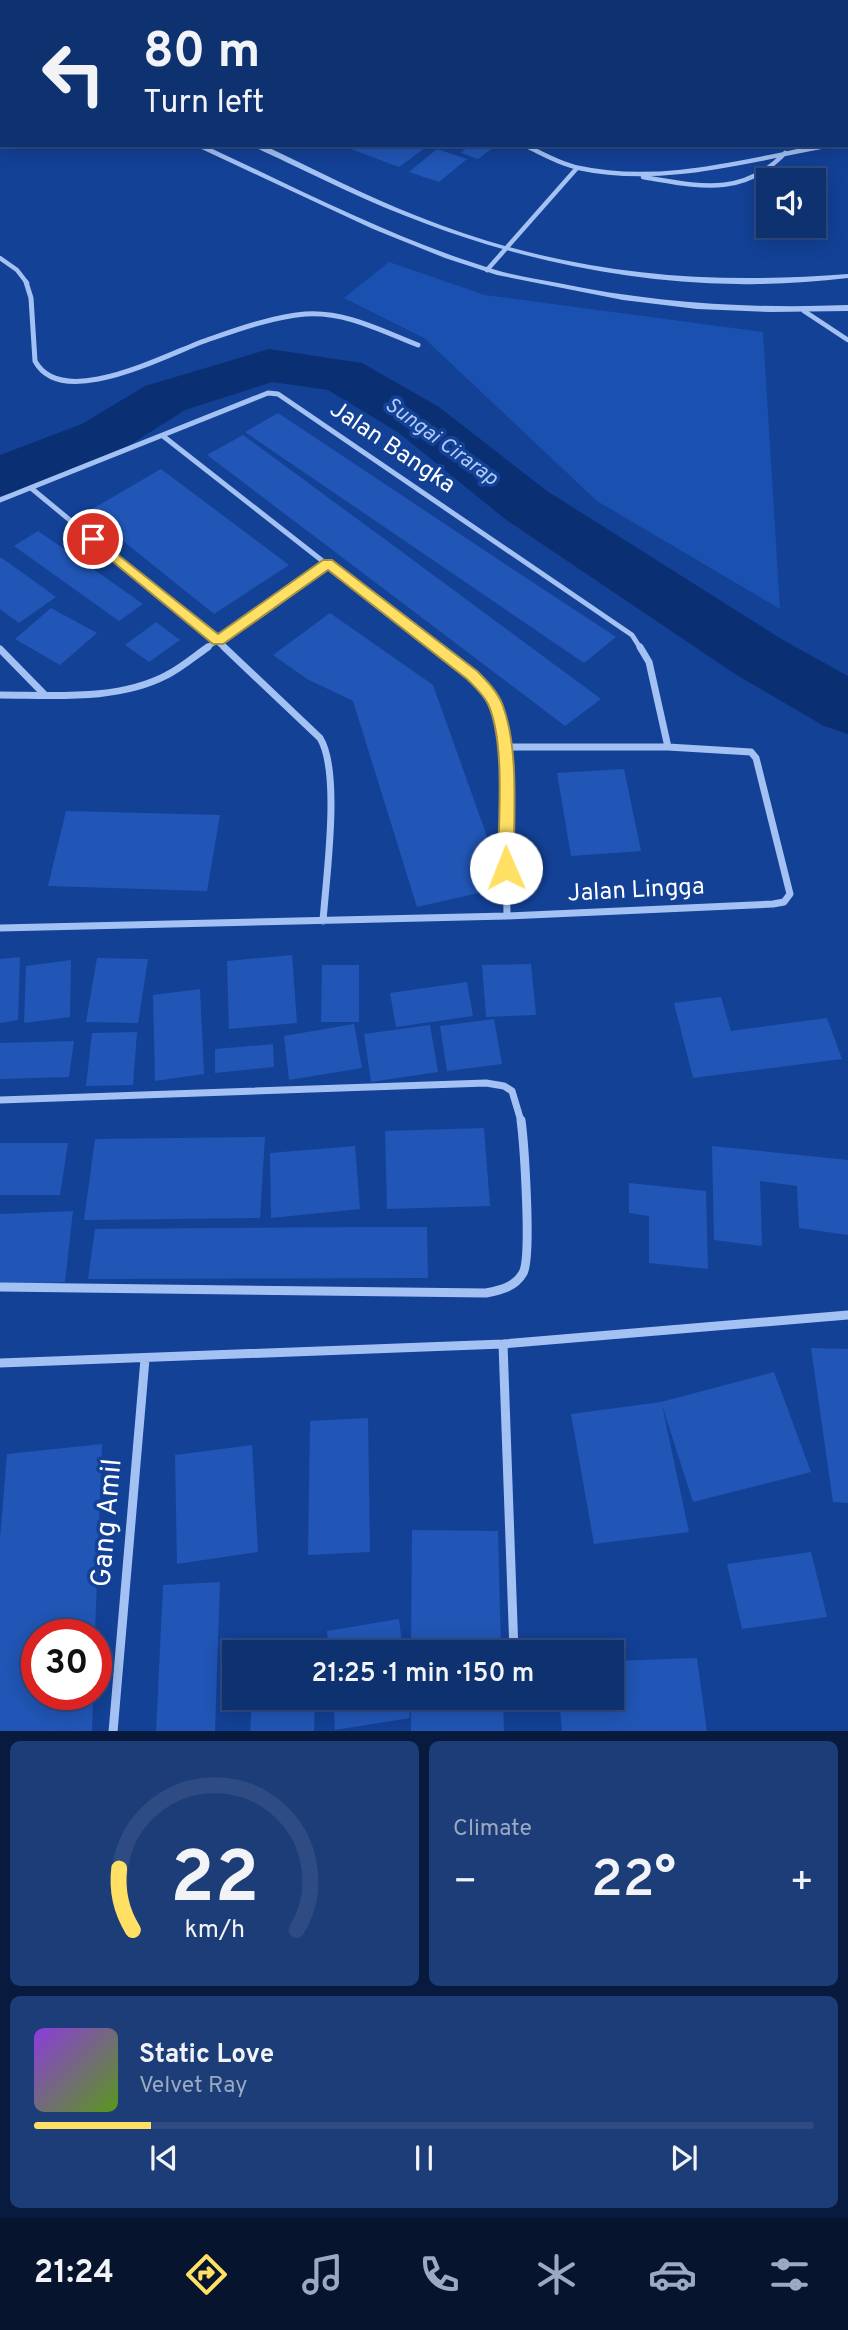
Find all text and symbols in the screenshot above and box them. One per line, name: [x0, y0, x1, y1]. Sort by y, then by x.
text: 80 m: [143, 23, 260, 85]
icon: left: [28, 28, 119, 119]
text: Turn left: [143, 84, 264, 124]
map controls: [756, 168, 826, 238]
button: sound: [756, 168, 826, 238]
water label: Sungai Cirarap: [379, 392, 503, 493]
street label: Jalan Bangka: [323, 395, 461, 501]
pin: [63, 509, 123, 569]
icon: arrive: [74, 520, 112, 558]
position arrow: [469, 831, 543, 905]
street label: Jalan Lingga: [567, 872, 705, 910]
street label: Gang Amil: [84, 1457, 132, 1589]
speed limit sign: 30: [21, 1619, 112, 1710]
text: 21:25 · 1 min · 150 m: [312, 1658, 534, 1691]
text: Climate: [453, 1815, 532, 1844]
text: 22: [170, 1836, 259, 1928]
text: 22°: [591, 1849, 676, 1915]
text: −: [453, 1859, 478, 1908]
text: +: [789, 1859, 814, 1908]
text: km/h: [184, 1914, 245, 1946]
text: Static Love: [139, 2039, 274, 2072]
text: Velvet Ray: [139, 2072, 247, 2101]
icon: previous: [145, 2139, 183, 2177]
icon: pause: [405, 2139, 443, 2177]
icon: next: [665, 2139, 703, 2177]
icon: directions: [182, 2250, 231, 2299]
icon: music: [298, 2250, 347, 2299]
icon: phone: [415, 2250, 464, 2299]
icon: climate: [532, 2250, 581, 2299]
icon: car: [648, 2250, 697, 2299]
icon: filters: [765, 2250, 814, 2299]
text: 21:24: [34, 2254, 114, 2294]

